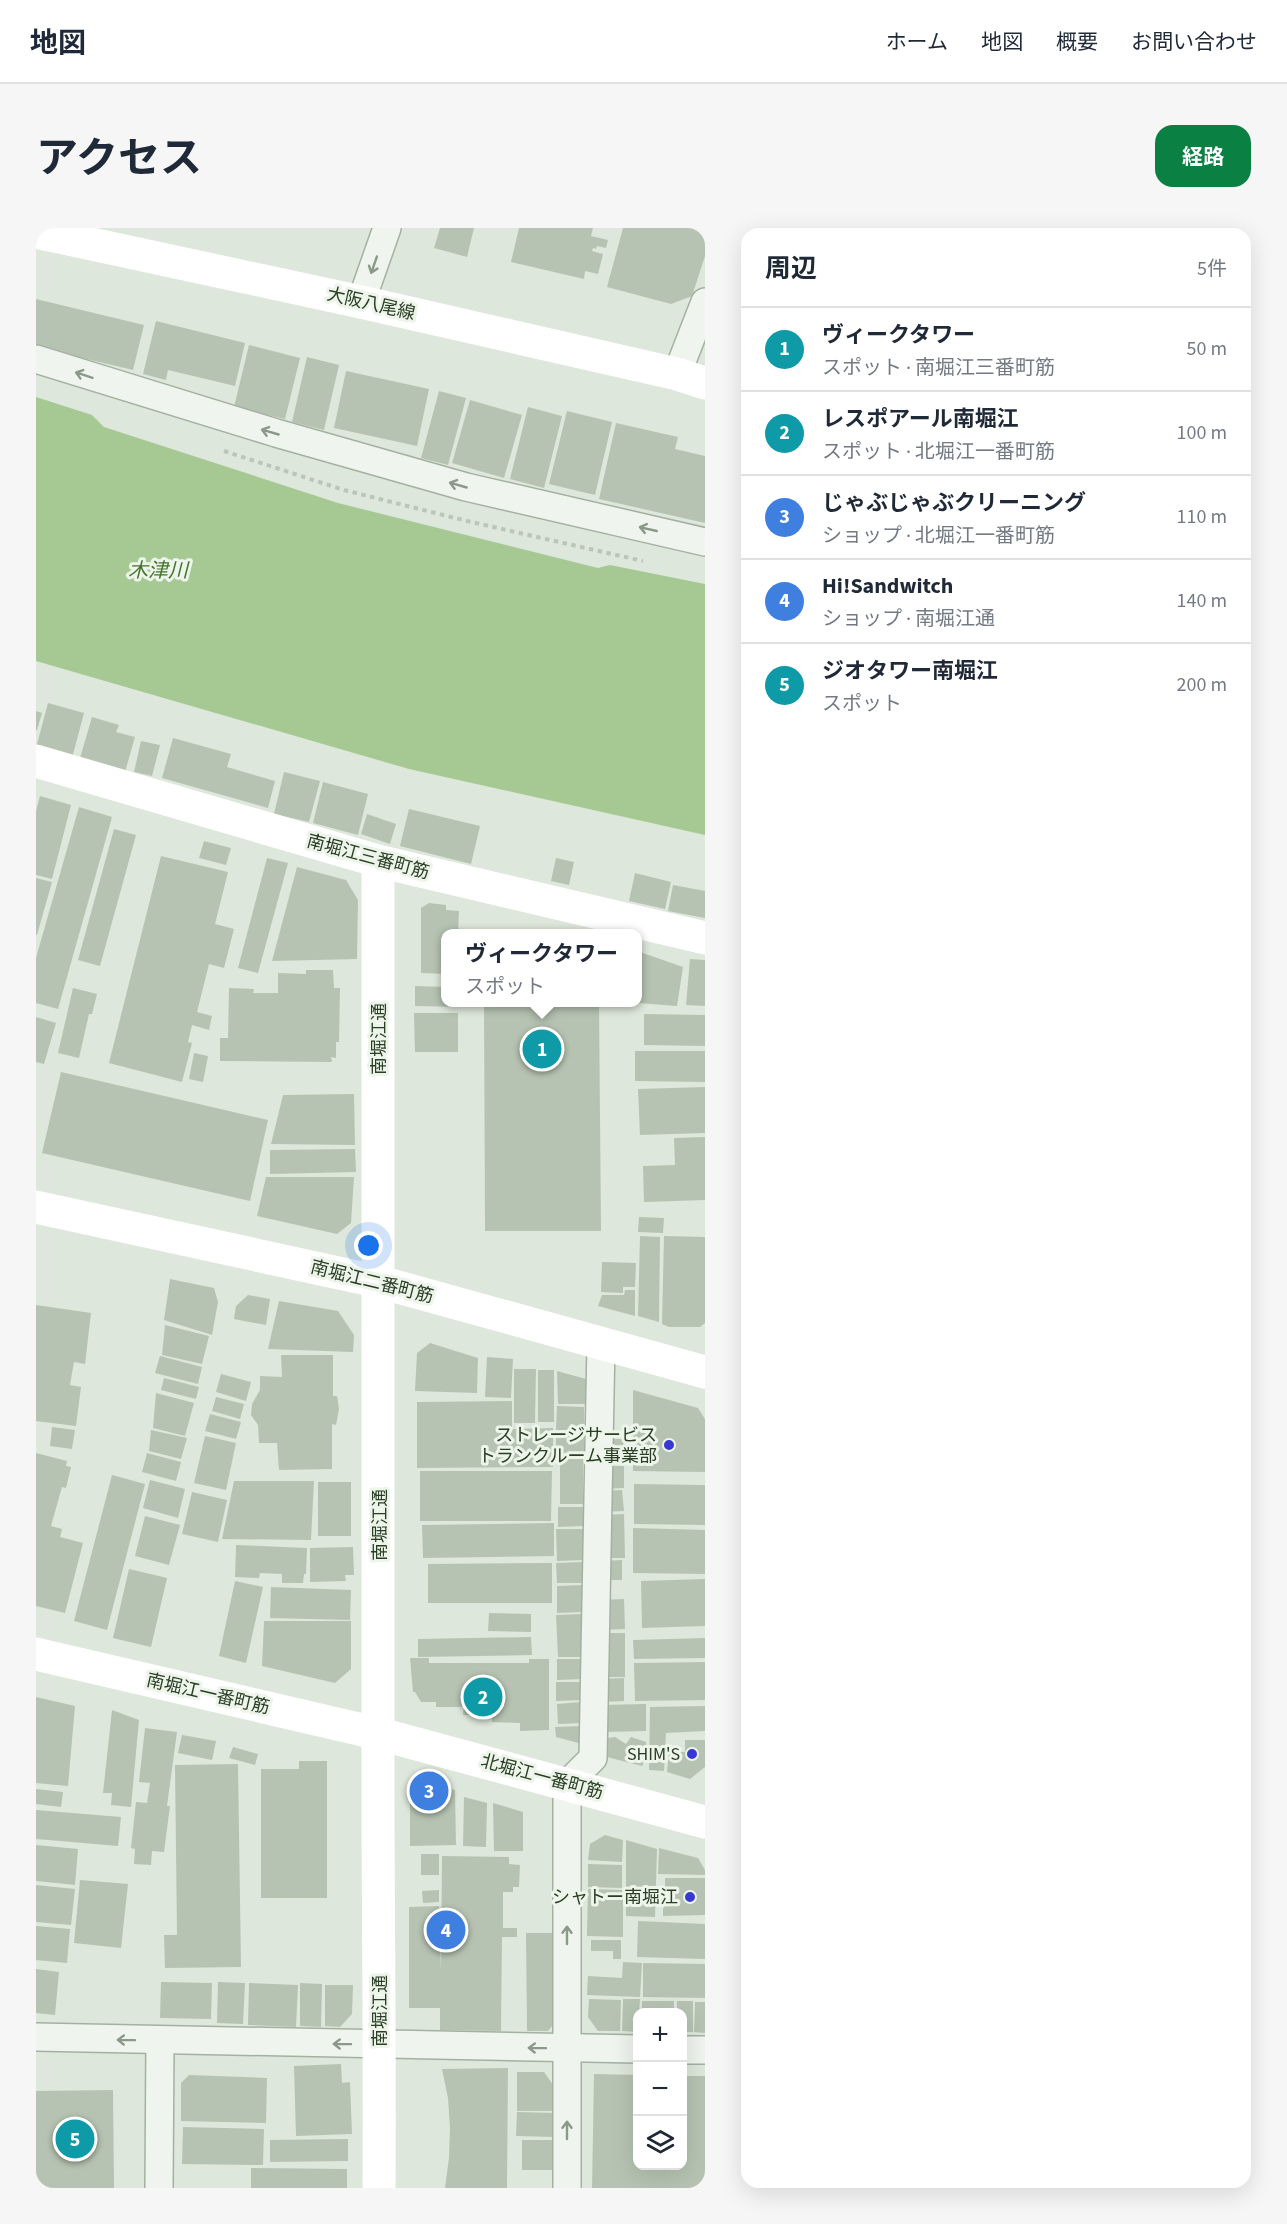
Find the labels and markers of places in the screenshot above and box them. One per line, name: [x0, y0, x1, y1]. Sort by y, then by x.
pin: 1: [522, 1026, 562, 1072]
place label: ストレージサービス トランクルーム事業部: [478, 1423, 657, 1469]
marker: ストレージサービス トランクルーム事業部: [662, 1438, 676, 1452]
pin: 2: [464, 1674, 502, 1720]
place label: SHIM'S: [627, 1742, 680, 1767]
marker: SHIM'S: [685, 1747, 699, 1761]
pin: 3: [410, 1768, 448, 1814]
place label: シャトー南堀江: [552, 1885, 678, 1910]
marker: シャトー南堀江: [683, 1890, 697, 1904]
pin: 4: [426, 1908, 466, 1952]
pin: 5: [56, 2116, 94, 2162]

